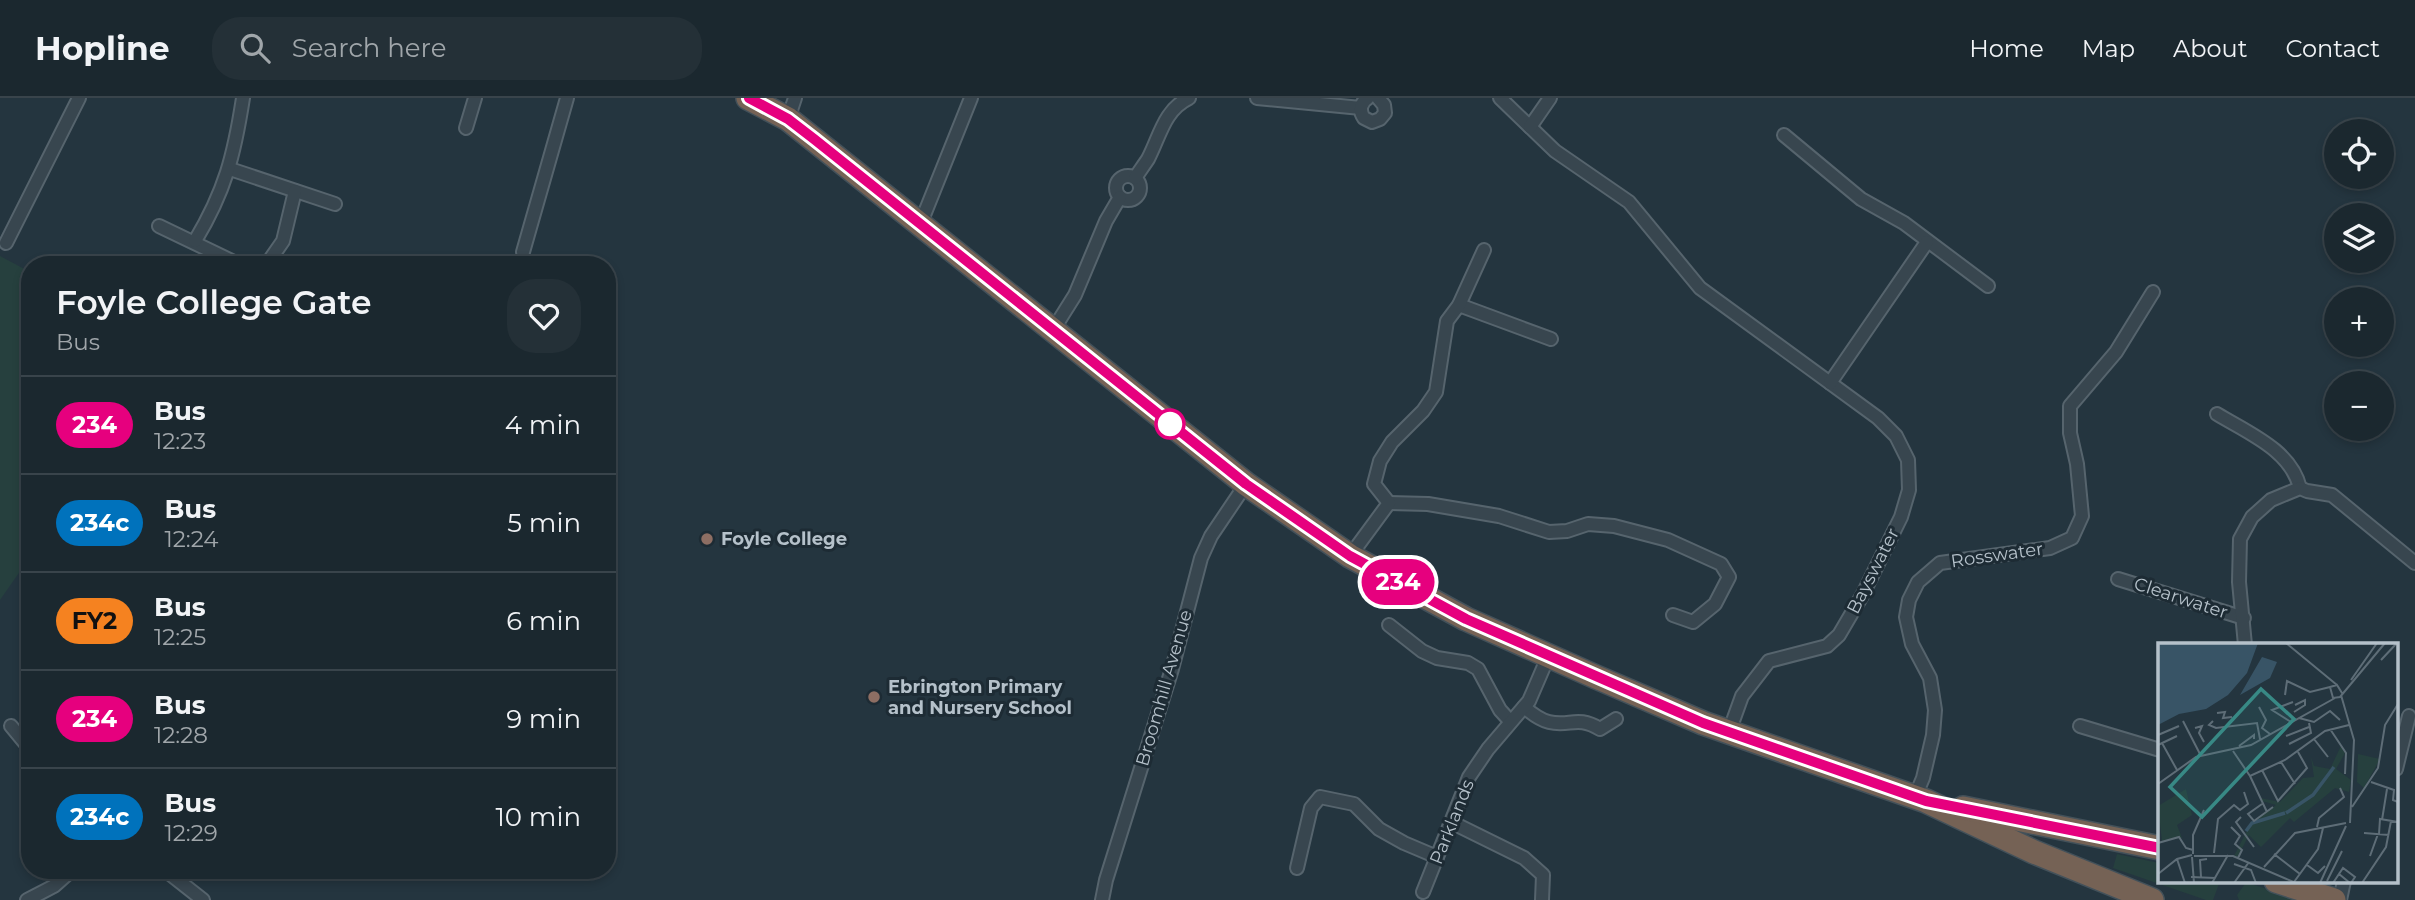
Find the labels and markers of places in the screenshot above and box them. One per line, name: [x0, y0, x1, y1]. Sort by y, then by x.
unlabelled marker: [1155, 409, 1185, 439]
place label: Foyle College: [721, 528, 847, 550]
marker: Foyle College: [699, 531, 715, 547]
place label: Ebrington Primary and Nursery School: [888, 676, 1072, 719]
marker: Ebrington Primary and Nursery School: [866, 689, 882, 705]

